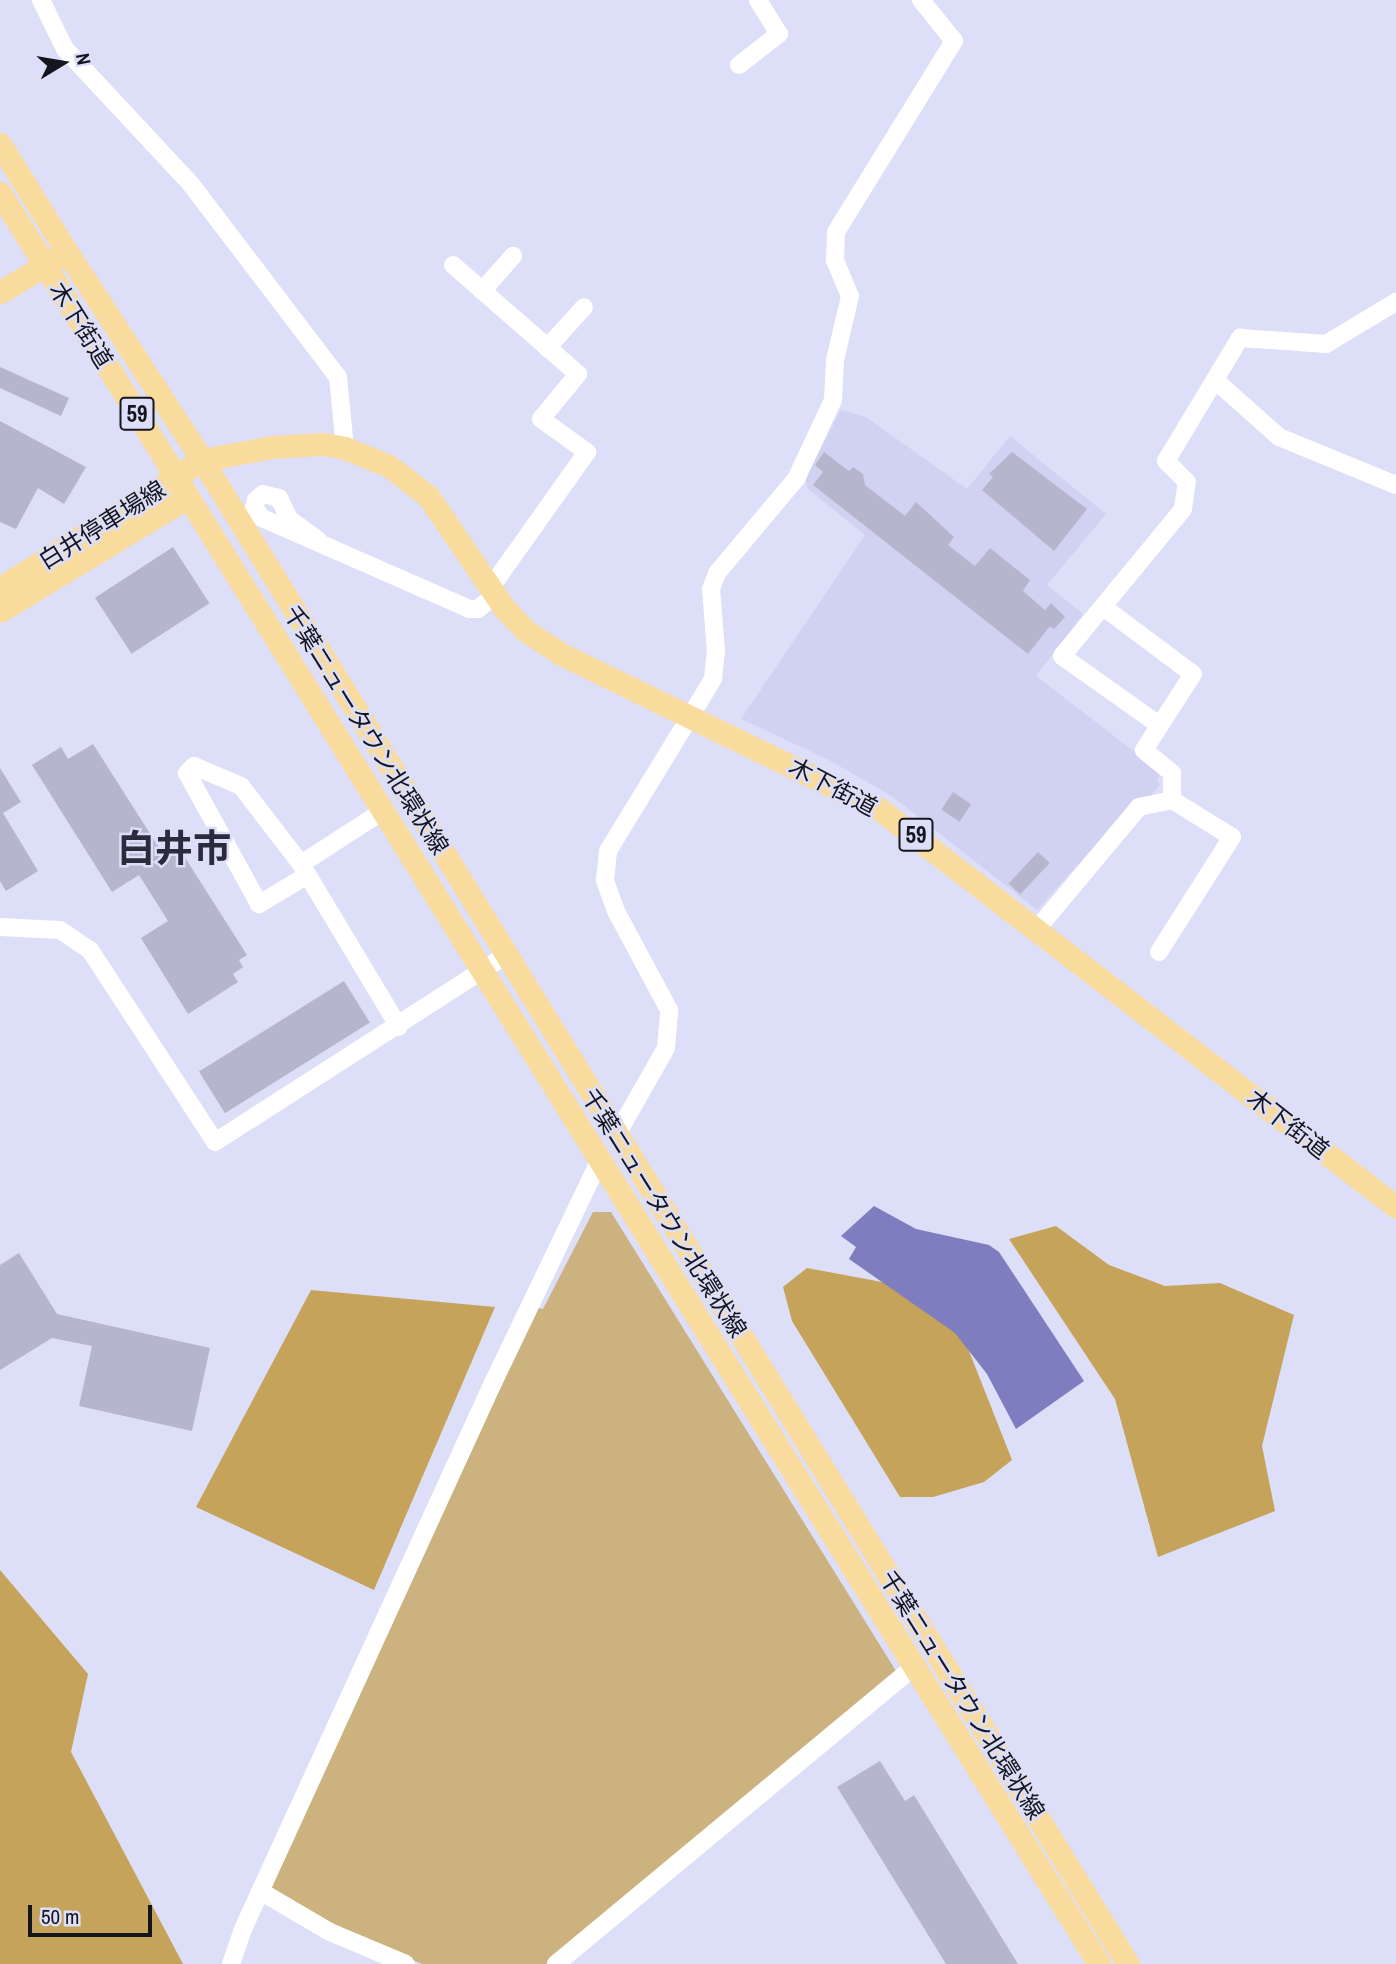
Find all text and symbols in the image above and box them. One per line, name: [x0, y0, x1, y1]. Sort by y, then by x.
north arrow: [28, 28, 98, 98]
text: N: [70, 51, 97, 67]
street label: 木下街道: [43, 277, 119, 373]
road number: 59: [120, 394, 154, 434]
street label: 白井停車場線: [33, 475, 171, 575]
street label: 千葉ニュータウン北環状線: [277, 600, 455, 860]
street label: 木下街道: [784, 752, 882, 822]
road number: 59: [898, 816, 934, 855]
district label: 白井市: [117, 826, 231, 872]
street label: 千葉ニュータウン北環状線: [575, 1083, 753, 1343]
street label: 木下街道: [1241, 1083, 1335, 1165]
street label: 千葉ニュータウン北環状線: [873, 1565, 1051, 1825]
scale bar: [32, 1890, 156, 1934]
text: 50 m: [41, 1902, 79, 1931]

